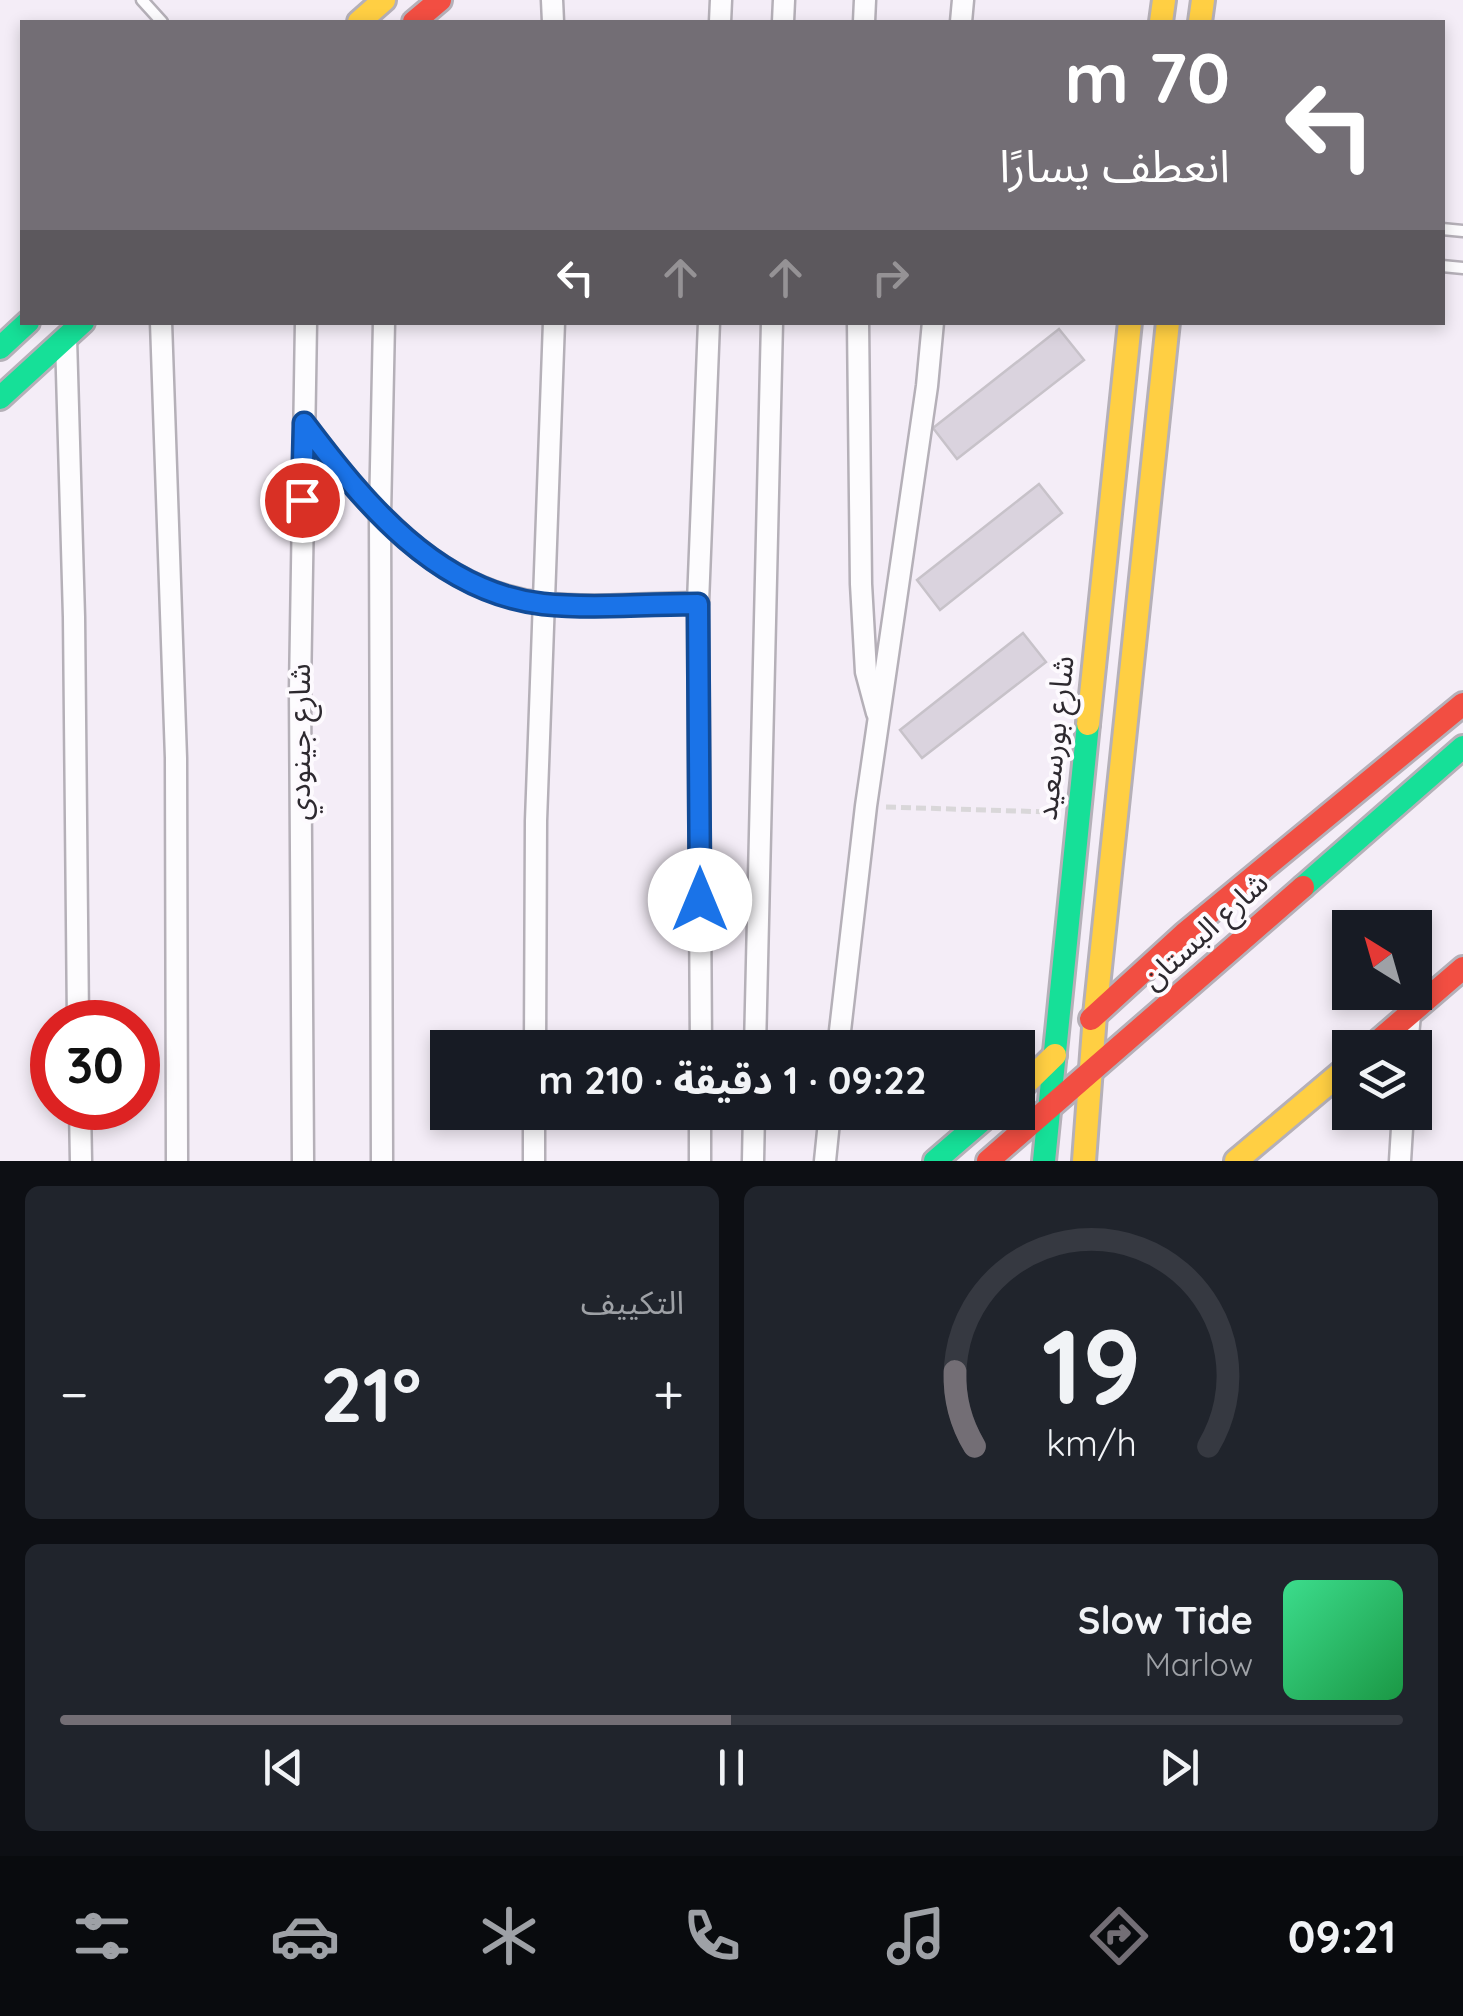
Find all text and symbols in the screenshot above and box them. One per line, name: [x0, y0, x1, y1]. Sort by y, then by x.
text: 70 m: [1064, 33, 1230, 121]
icon: left: [1265, 60, 1395, 190]
text: انعطف يسارًا: [999, 137, 1230, 193]
icon: left: [548, 250, 603, 305]
icon: ahead: [653, 250, 708, 305]
icon: ahead: [758, 250, 813, 305]
icon: right: [863, 250, 918, 305]
pin: [260, 458, 345, 543]
icon: arrive: [275, 473, 330, 528]
street label: شارع بورسعيد: [1026, 654, 1086, 823]
street label: شارع جينودي: [280, 663, 323, 821]
position arrow: [648, 848, 752, 952]
street label: شارع البستان: [1133, 863, 1278, 1000]
north arrow: [1332, 910, 1432, 1010]
map controls: [1332, 910, 1432, 1130]
speed limit sign: 30: [30, 1000, 160, 1130]
button: layers: [1332, 1030, 1432, 1130]
text: 09:22 · 1 دقيقة · 210 m: [538, 1056, 927, 1104]
text: التكييف: [581, 1282, 684, 1322]
text: 19: [1041, 1300, 1141, 1430]
text: 21°: [320, 1347, 421, 1441]
text: −: [60, 1359, 89, 1428]
text: +: [653, 1359, 684, 1428]
text: km/h: [1046, 1420, 1136, 1465]
text: Slow Tide: [1078, 1596, 1253, 1644]
text: Marlow: [1144, 1644, 1253, 1684]
icon: previous: [256, 1740, 311, 1795]
icon: pause: [704, 1740, 759, 1795]
icon: next: [1152, 1740, 1207, 1795]
icon: filters: [67, 1901, 137, 1971]
icon: car: [270, 1901, 340, 1971]
icon: climate: [474, 1901, 544, 1971]
icon: phone: [677, 1901, 747, 1971]
icon: music: [881, 1901, 951, 1971]
icon: directions: [1084, 1901, 1154, 1971]
text: 09:21: [1288, 1908, 1396, 1964]

